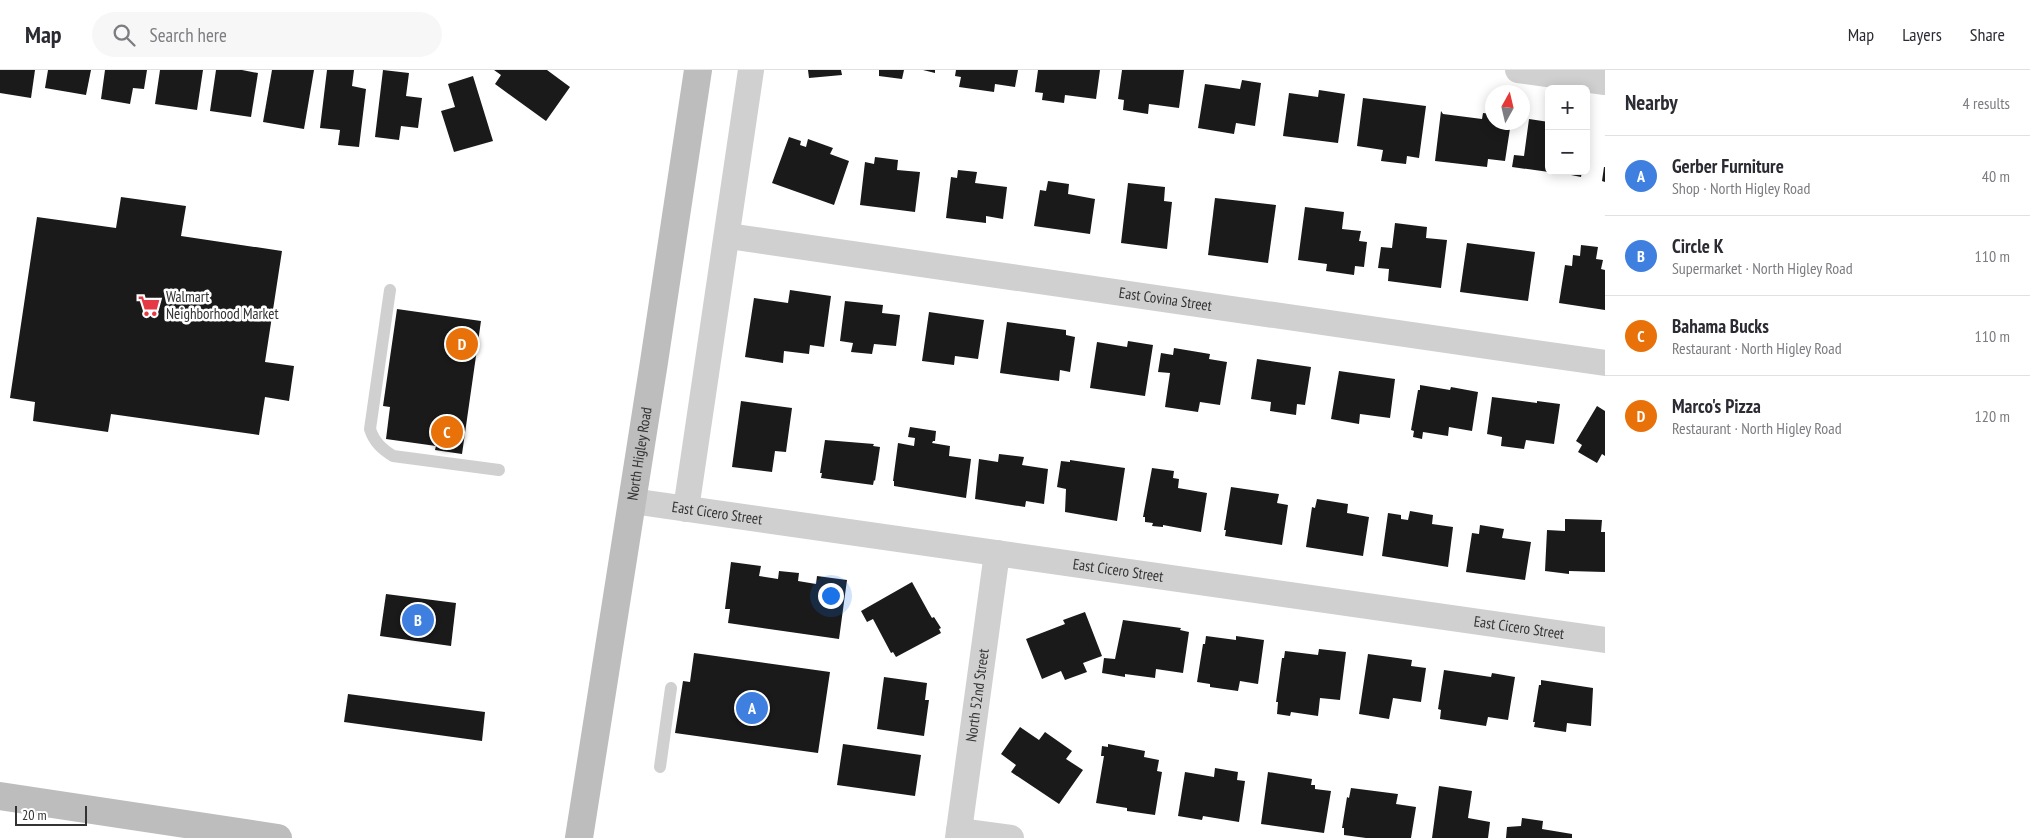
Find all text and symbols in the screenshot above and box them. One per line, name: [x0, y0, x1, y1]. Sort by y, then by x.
search box: [92, 12, 442, 57]
text: Map: [25, 19, 62, 50]
icon: search: [110, 21, 138, 49]
text: Search here: [150, 23, 227, 47]
text: Map: [1848, 23, 1874, 46]
text: Layers: [1902, 23, 1942, 46]
text: Share: [1970, 23, 2005, 46]
north arrow: [1485, 85, 1530, 130]
map controls: [1545, 85, 1590, 175]
button: +: [1545, 85, 1590, 130]
text: Nearby: [1625, 89, 1678, 116]
text: 4 results: [1963, 93, 2010, 113]
button: −: [1545, 130, 1590, 175]
text: Gerber Furniture: [1672, 154, 1784, 178]
text: A: [1637, 166, 1645, 186]
text: 40 m: [1982, 166, 2010, 186]
text: Shop · North Higley Road: [1672, 178, 1810, 198]
text: Circle K: [1672, 234, 1724, 258]
text: B: [1637, 246, 1645, 266]
text: 110 m: [1975, 246, 2010, 266]
text: Supermarket · North Higley Road: [1672, 258, 1853, 278]
street label: East Covina Street: [1118, 283, 1213, 315]
place label: Walmart Neighborhood Market: [166, 287, 279, 323]
supermarket icon: Walmart Neighborhood Market: [136, 293, 162, 319]
text: Bahama Bucks: [1672, 314, 1769, 338]
pin: D: [446, 325, 478, 363]
text: C: [1637, 326, 1645, 346]
text: 110 m: [1975, 326, 2010, 346]
text: Restaurant · North Higley Road: [1672, 338, 1842, 358]
text: Marco's Pizza: [1672, 394, 1761, 418]
street label: North Higley Road: [622, 406, 656, 502]
text: D: [1637, 406, 1645, 426]
text: 120 m: [1975, 406, 2010, 426]
pin: C: [431, 413, 463, 451]
text: Restaurant · North Higley Road: [1672, 418, 1842, 438]
street label: East Cicero Street: [671, 497, 764, 529]
street label: East Cicero Street: [1072, 554, 1165, 586]
your location: [818, 583, 844, 609]
pin: B: [402, 601, 434, 639]
street label: East Cicero Street: [1473, 611, 1566, 643]
street label: North 52nd Street: [961, 647, 993, 743]
pin: A: [736, 689, 768, 727]
scale bar: [15, 803, 88, 826]
text: 20 m: [22, 806, 47, 824]

